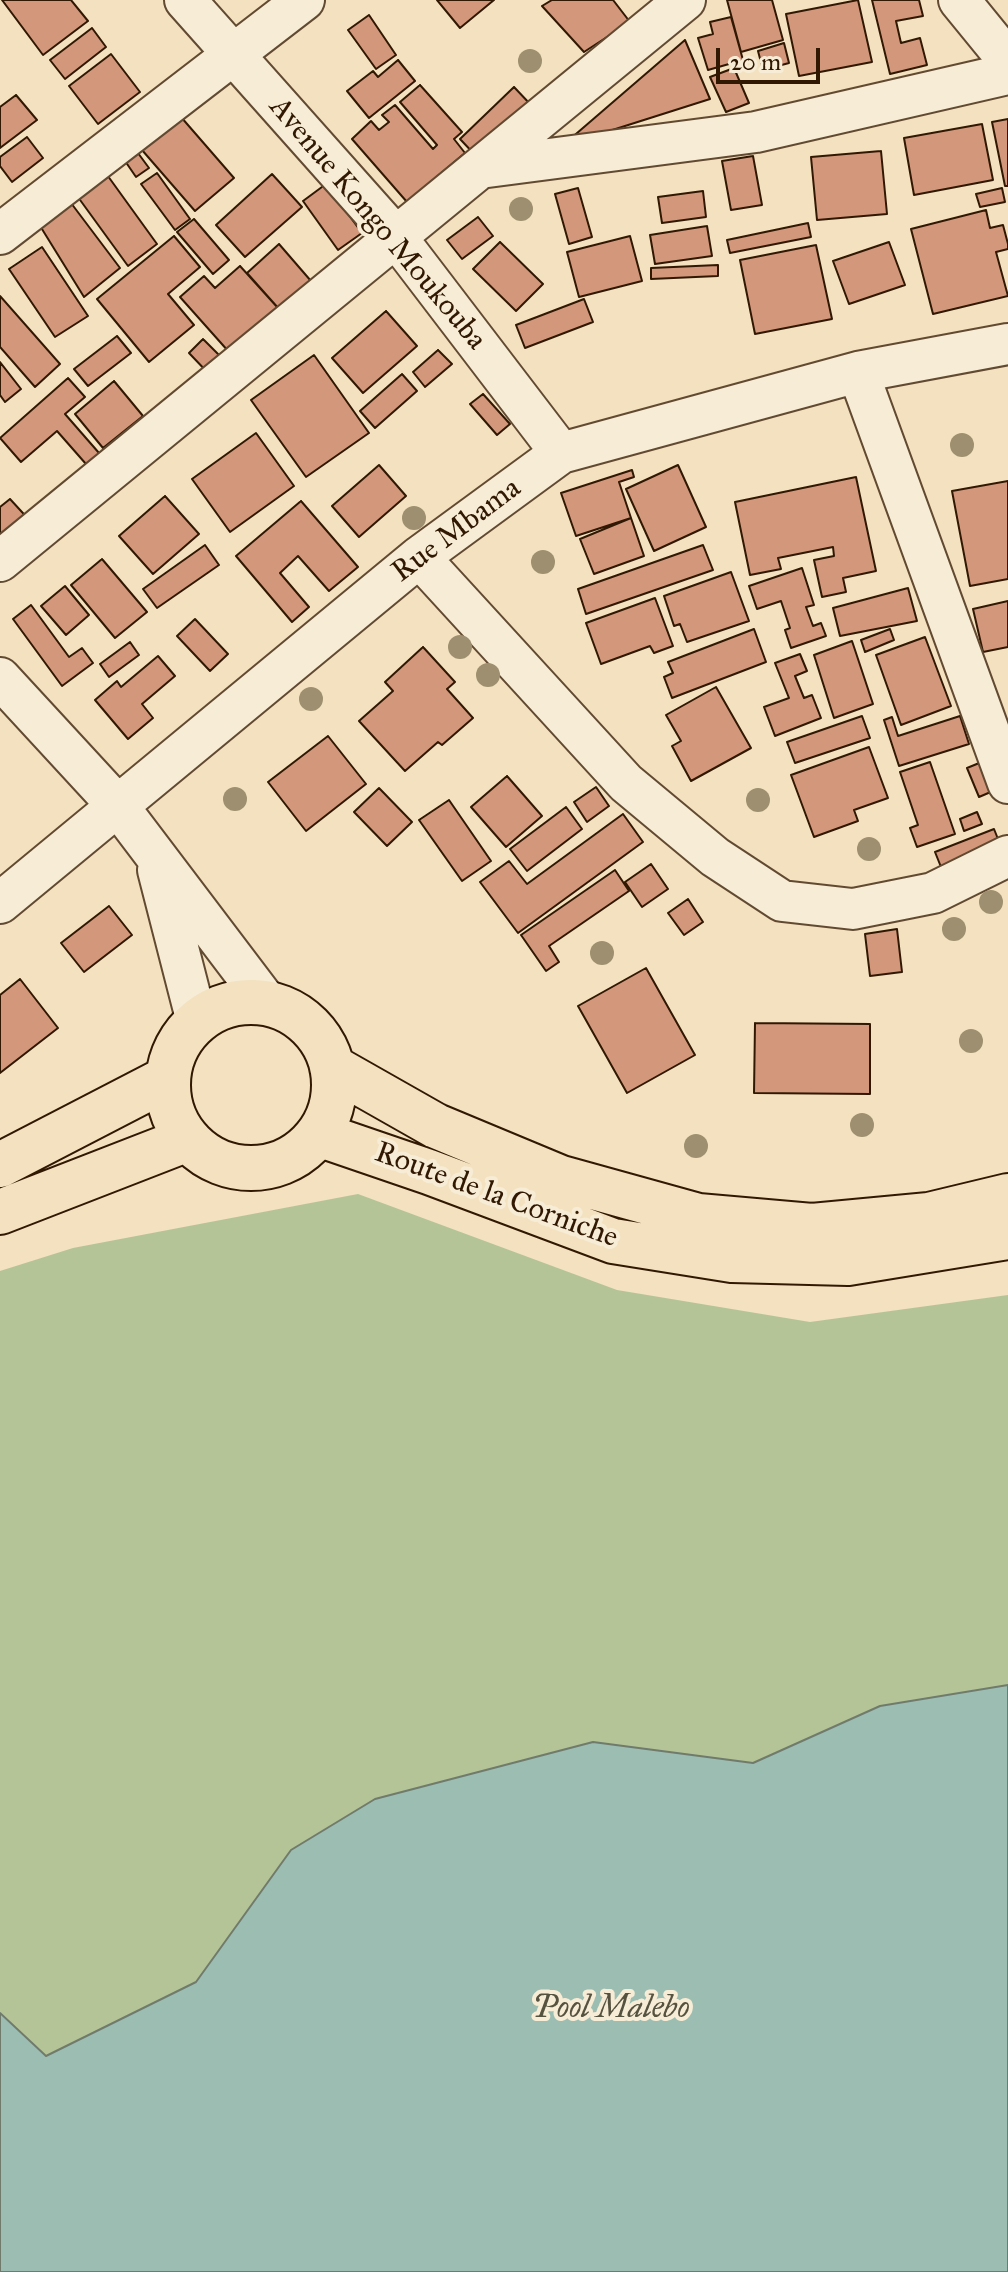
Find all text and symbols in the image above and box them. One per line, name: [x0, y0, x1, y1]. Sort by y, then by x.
scale bar: [720, 32, 824, 82]
text: 20 m: [730, 47, 781, 77]
street label: Avenue Kongo Moukouba: [261, 90, 493, 358]
street label: Rue Mbama: [386, 471, 528, 591]
street label: Route de la Corniche: [370, 1135, 622, 1257]
water label: Pool Malebo: [532, 1990, 690, 2028]

